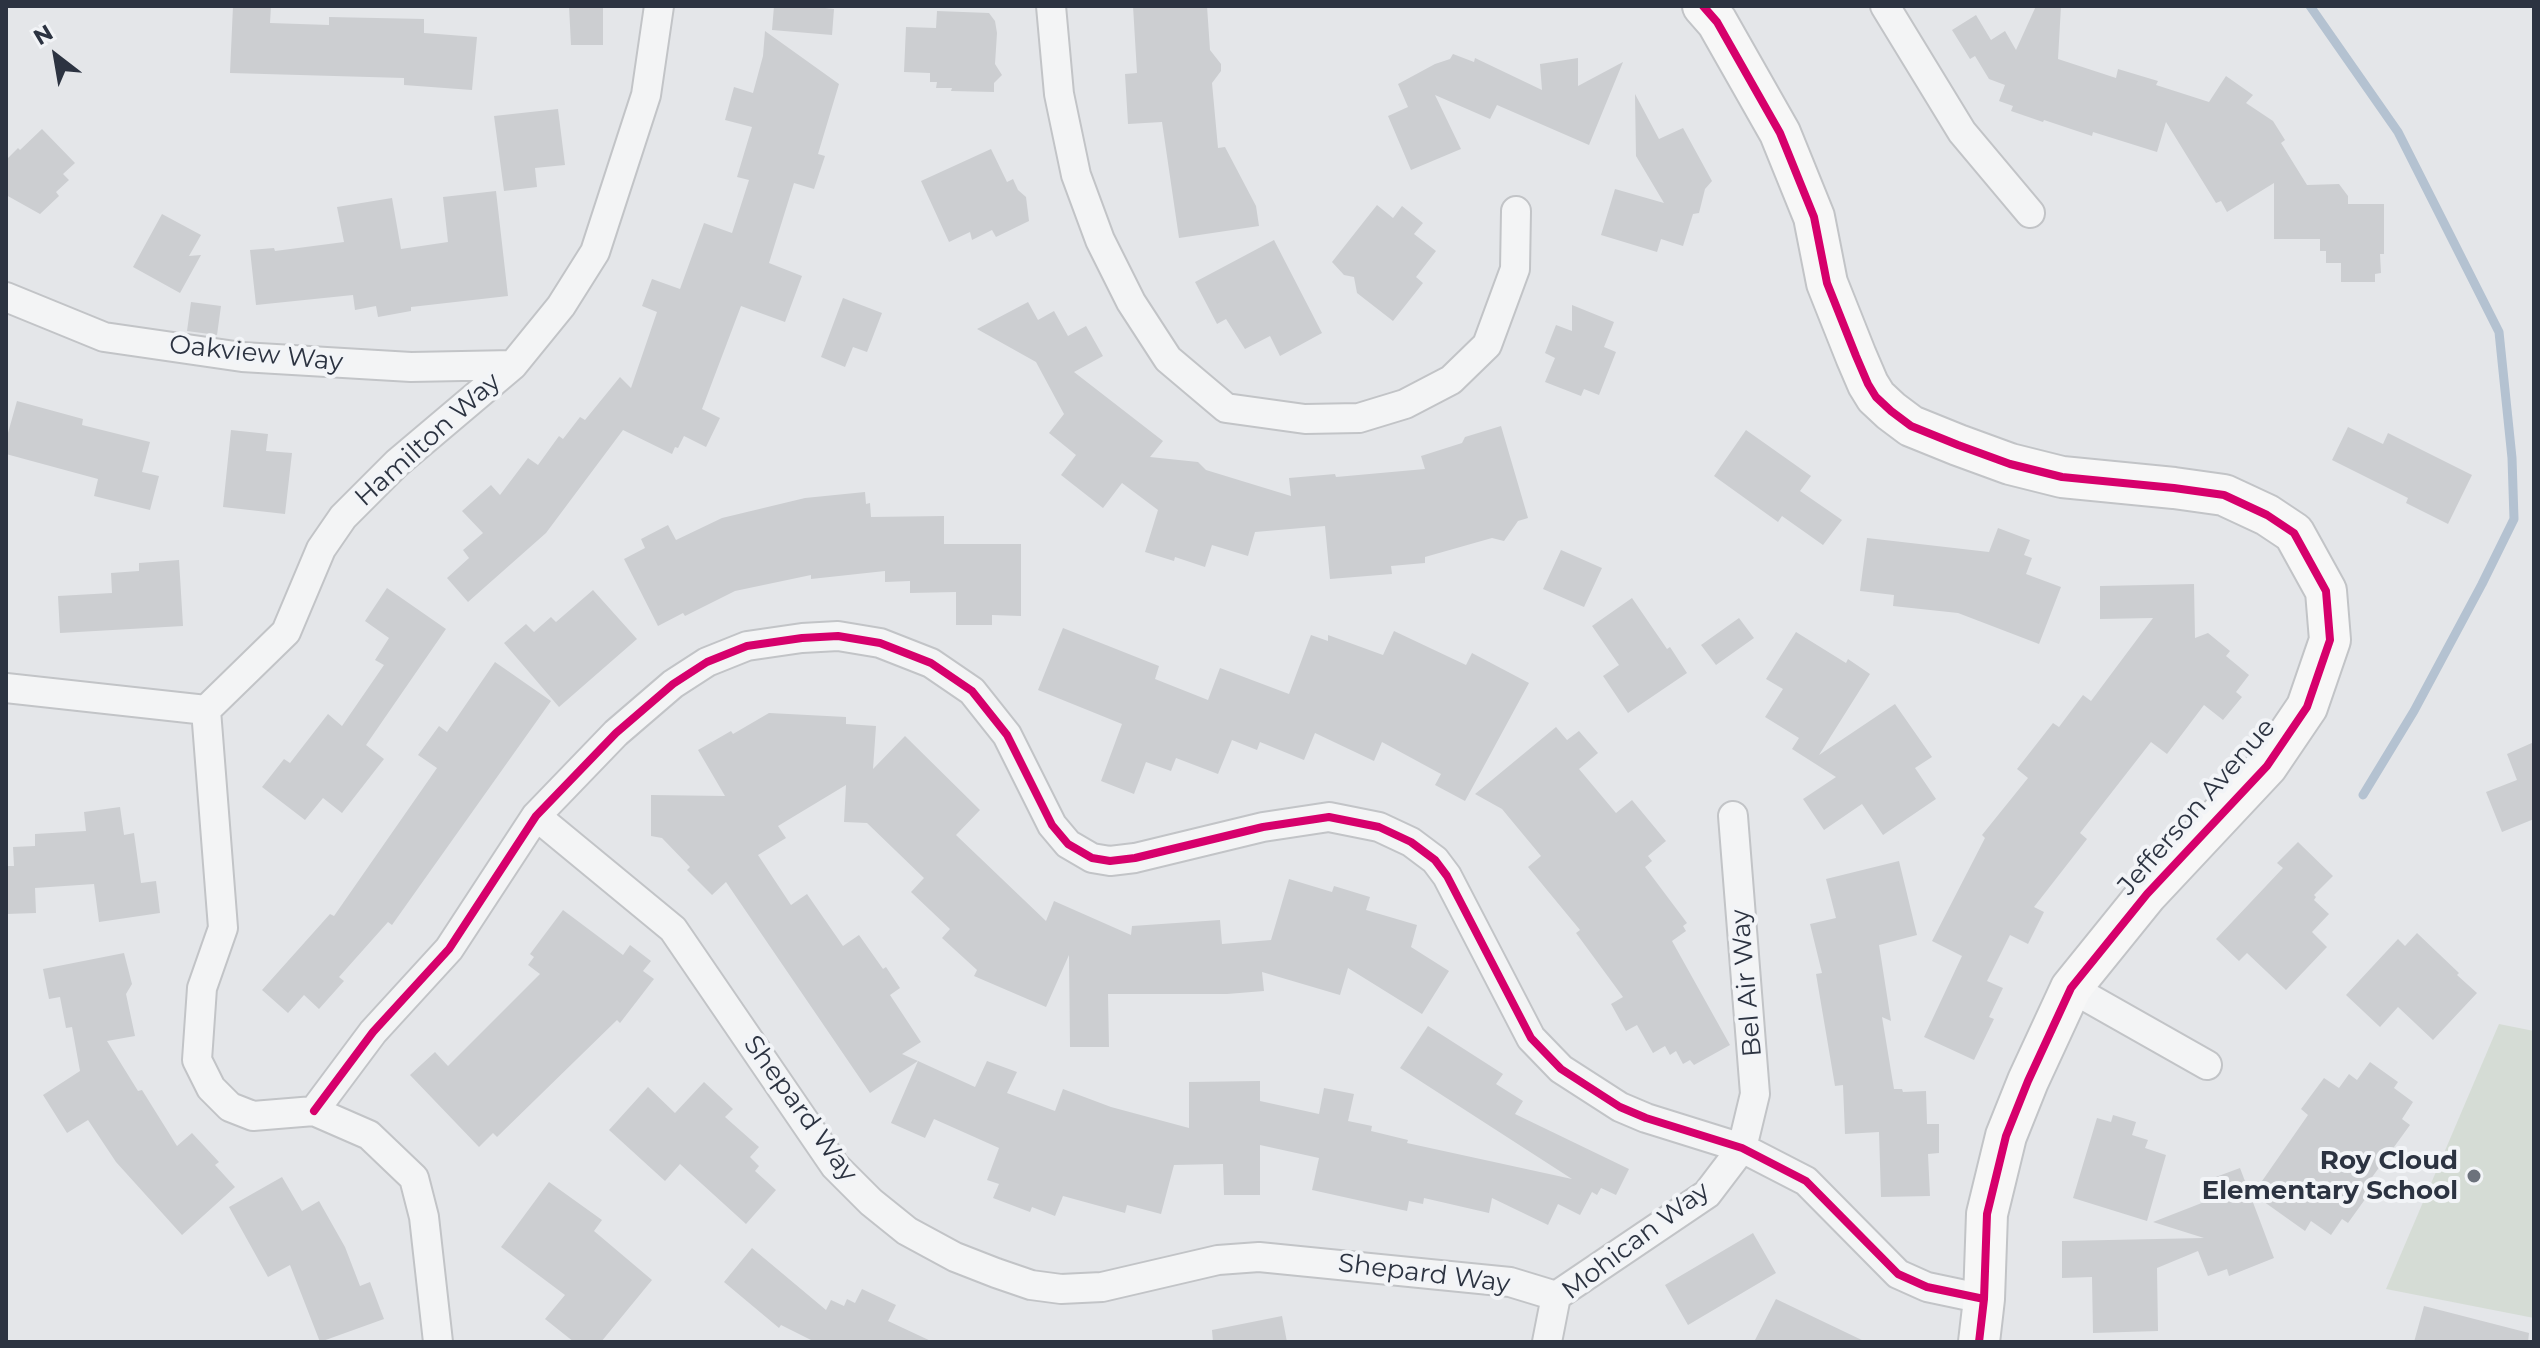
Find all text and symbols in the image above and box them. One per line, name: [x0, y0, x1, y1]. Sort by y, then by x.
north arrow: [16, 16, 96, 96]
text: N: [29, 19, 58, 51]
street label: Oakview Way: [168, 329, 344, 379]
street label: Hamilton Way: [349, 367, 507, 513]
street label: Jefferson Avenue: [2112, 712, 2282, 902]
street label: Bel Air Way: [1725, 908, 1769, 1058]
street label: Shepard Way: [737, 1030, 863, 1188]
place label: Roy Cloud Elementary School: [2202, 1145, 2458, 1206]
marker: Roy Cloud Elementary School: [2465, 1167, 2483, 1185]
street label: Mohican Way: [1556, 1175, 1716, 1307]
street label: Shepard Way: [1336, 1248, 1512, 1300]

